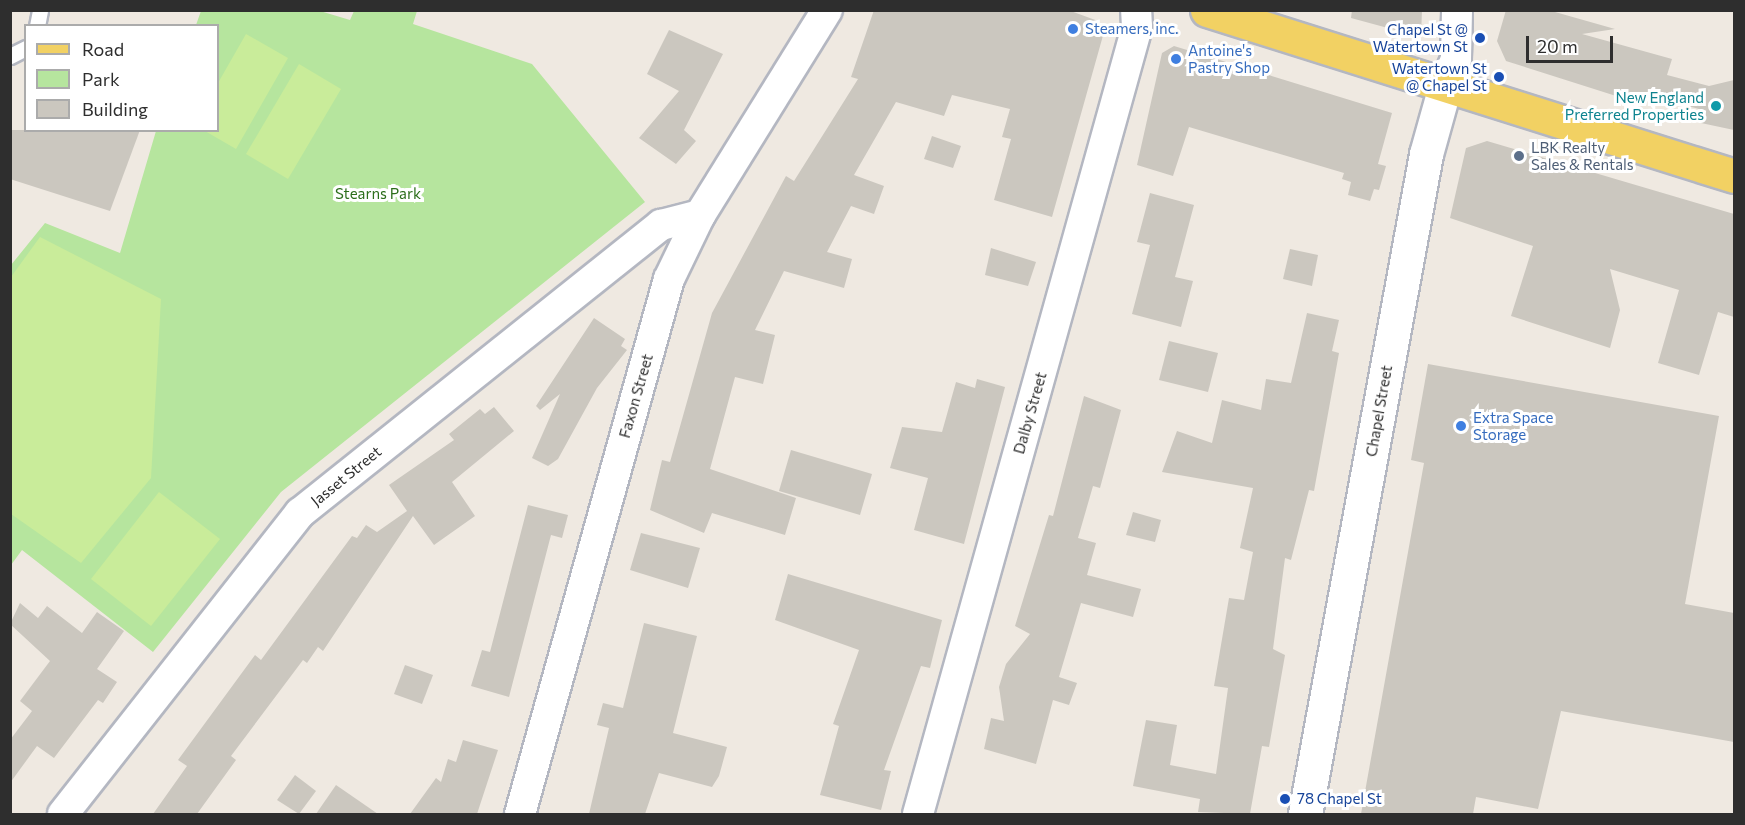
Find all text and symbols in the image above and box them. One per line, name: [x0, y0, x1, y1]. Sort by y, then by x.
place label: Steamers, inc.: [1085, 20, 1179, 38]
place label: Chapel St @ Watertown St: [1373, 20, 1468, 55]
marker: Steamers, inc.: [1066, 22, 1080, 36]
legend: [24, 24, 219, 132]
scale bar: [1529, 24, 1616, 62]
marker: Chapel St @ Watertown St: [1473, 31, 1487, 45]
text: 20 m: [1537, 35, 1578, 57]
text: Road: [82, 38, 124, 60]
place label: Antoine's Pastry Shop: [1188, 41, 1270, 76]
marker: Antoine's Pastry Shop: [1169, 52, 1183, 66]
place label: Watertown St @ Chapel St: [1392, 59, 1487, 94]
text: Park: [82, 68, 120, 90]
marker: Watertown St @ Chapel St: [1492, 70, 1506, 84]
place label: New England Preferred Properties: [1565, 88, 1704, 123]
text: Building: [82, 98, 148, 120]
marker: New England Preferred Properties: [1709, 99, 1723, 113]
place label: LBK Realty Sales & Rentals: [1531, 138, 1634, 173]
marker: LBK Realty Sales & Rentals: [1512, 149, 1526, 163]
park label: Stearns Park: [335, 185, 421, 203]
street label: Faxon Street: [615, 352, 657, 440]
street label: Chapel Street: [1362, 364, 1396, 458]
street label: Dalby Street: [1010, 370, 1050, 456]
place label: Extra Space Storage: [1473, 408, 1553, 443]
marker: Extra Space Storage: [1454, 419, 1468, 433]
street label: Jasset Street: [307, 442, 385, 510]
place label: 78 Chapel St: [1297, 790, 1382, 808]
marker: 78 Chapel St: [1278, 792, 1292, 806]

